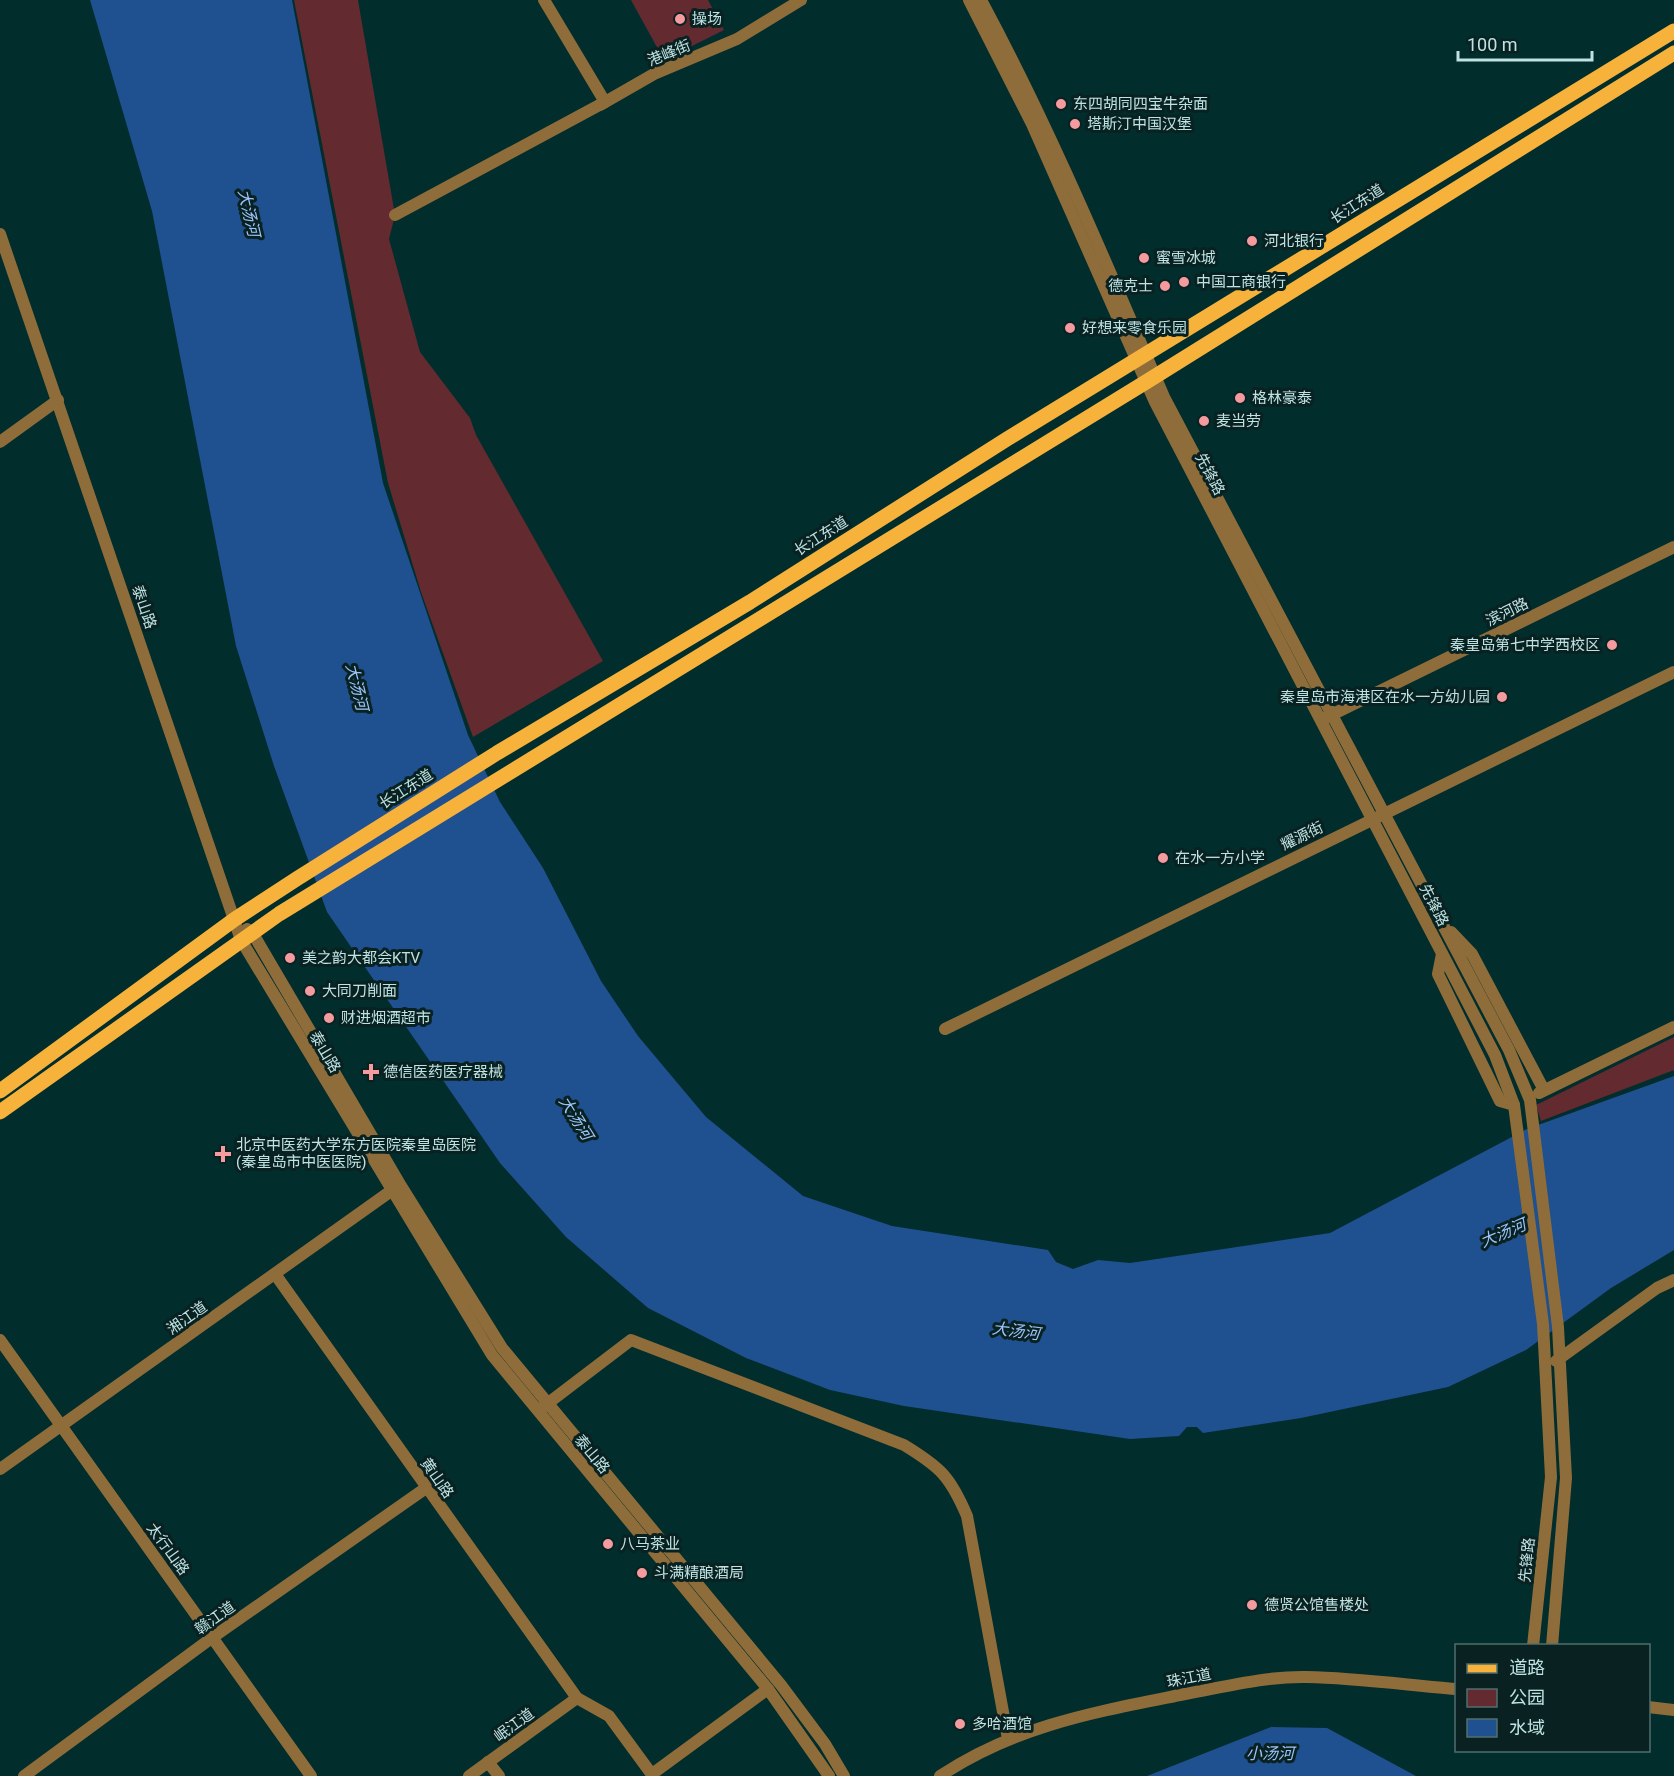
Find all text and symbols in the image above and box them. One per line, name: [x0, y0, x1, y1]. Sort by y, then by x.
place label: 操场: [692, 10, 722, 28]
marker: 操场: [673, 12, 687, 26]
scale bar: [1458, 24, 1592, 62]
text: 100 m: [1467, 34, 1518, 55]
street label: 港峰街: [645, 36, 693, 70]
place label: 东四胡同四宝牛杂面: [1073, 95, 1208, 113]
marker: 东四胡同四宝牛杂面: [1054, 97, 1068, 111]
place label: 塔斯汀中国汉堡: [1087, 115, 1192, 133]
marker: 塔斯汀中国汉堡: [1068, 117, 1082, 131]
street label: 长江东道: [1327, 180, 1387, 228]
water label: 大汤河: [234, 187, 264, 241]
place label: 河北银行: [1264, 232, 1324, 250]
marker: 河北银行: [1245, 234, 1259, 248]
place label: 蜜雪冰城: [1156, 249, 1216, 267]
marker: 蜜雪冰城: [1137, 251, 1151, 265]
place label: 中国工商银行: [1196, 273, 1286, 291]
marker: 中国工商银行: [1177, 275, 1191, 289]
place label: 德克士: [1108, 277, 1153, 295]
marker: 德克士: [1158, 279, 1172, 293]
place label: 好想来零食乐园: [1082, 319, 1187, 337]
marker: 好想来零食乐园: [1063, 321, 1077, 335]
place label: 格林豪泰: [1252, 389, 1312, 407]
marker: 格林豪泰: [1233, 391, 1247, 405]
place label: 麦当劳: [1216, 412, 1261, 430]
marker: 麦当劳: [1197, 414, 1211, 428]
street label: 先锋路: [1191, 450, 1229, 498]
street label: 长江东道: [791, 512, 851, 560]
street label: 泰山路: [128, 583, 160, 631]
street label: 滨河路: [1483, 594, 1531, 630]
place label: 秦皇岛第七中学西校区: [1450, 636, 1600, 654]
marker: 秦皇岛第七中学西校区: [1605, 638, 1619, 652]
water label: 大汤河: [342, 661, 373, 715]
place label: 秦皇岛市海港区在水一方幼儿园: [1280, 688, 1490, 706]
marker: 秦皇岛市海港区在水一方幼儿园: [1495, 690, 1509, 704]
street label: 长江东道: [376, 765, 436, 813]
street label: 耀源街: [1278, 818, 1326, 854]
place label: 在水一方小学: [1175, 849, 1265, 867]
marker: 在水一方小学: [1156, 851, 1170, 865]
street label: 先锋路: [1416, 881, 1452, 929]
place label: 美之韵大都会KTV: [302, 949, 420, 967]
marker: 美之韵大都会KTV: [283, 951, 297, 965]
place label: 大同刀削面: [322, 982, 397, 1000]
marker: 大同刀削面: [303, 984, 317, 998]
place label: 财进烟酒超市: [341, 1009, 431, 1027]
marker: 财进烟酒超市: [322, 1011, 336, 1025]
street label: 泰山路: [306, 1028, 344, 1076]
place label: 德信医药医疗器械: [383, 1063, 503, 1081]
marker: 德信医药医疗器械: [364, 1065, 378, 1079]
water label: 大汤河: [555, 1093, 598, 1146]
place label: 北京中医药大学东方医院秦皇岛医院 (秦皇岛市中医医院): [236, 1136, 476, 1171]
marker: 北京中医药大学东方医院秦皇岛医院 (秦皇岛市中医医院): [214, 1145, 232, 1163]
water label: 大汤河: [1477, 1214, 1532, 1251]
street label: 湘江道: [163, 1298, 211, 1338]
water label: 大汤河: [991, 1319, 1044, 1344]
street label: 泰山路: [571, 1431, 613, 1477]
street label: 黄山路: [417, 1454, 457, 1502]
street label: 太行山路: [143, 1519, 193, 1579]
place label: 八马茶业: [620, 1535, 680, 1553]
marker: 八马茶业: [601, 1537, 615, 1551]
street label: 先锋路: [1516, 1537, 1538, 1583]
place label: 斗满精酿酒局: [654, 1564, 744, 1582]
marker: 斗满精酿酒局: [635, 1566, 649, 1580]
place label: 德贤公馆售楼处: [1264, 1596, 1369, 1614]
street label: 赣江道: [191, 1598, 239, 1638]
marker: 德贤公馆售楼处: [1245, 1598, 1259, 1612]
legend: [1455, 1644, 1650, 1752]
text: 道路: [1509, 1657, 1545, 1678]
street label: 珠江道: [1165, 1665, 1213, 1691]
text: 公园: [1509, 1687, 1545, 1708]
street label: 岷江道: [491, 1704, 537, 1746]
place label: 多哈酒馆: [972, 1715, 1032, 1733]
marker: 多哈酒馆: [953, 1717, 967, 1731]
text: 水域: [1509, 1717, 1545, 1738]
water label: 小汤河: [1246, 1744, 1297, 1763]

